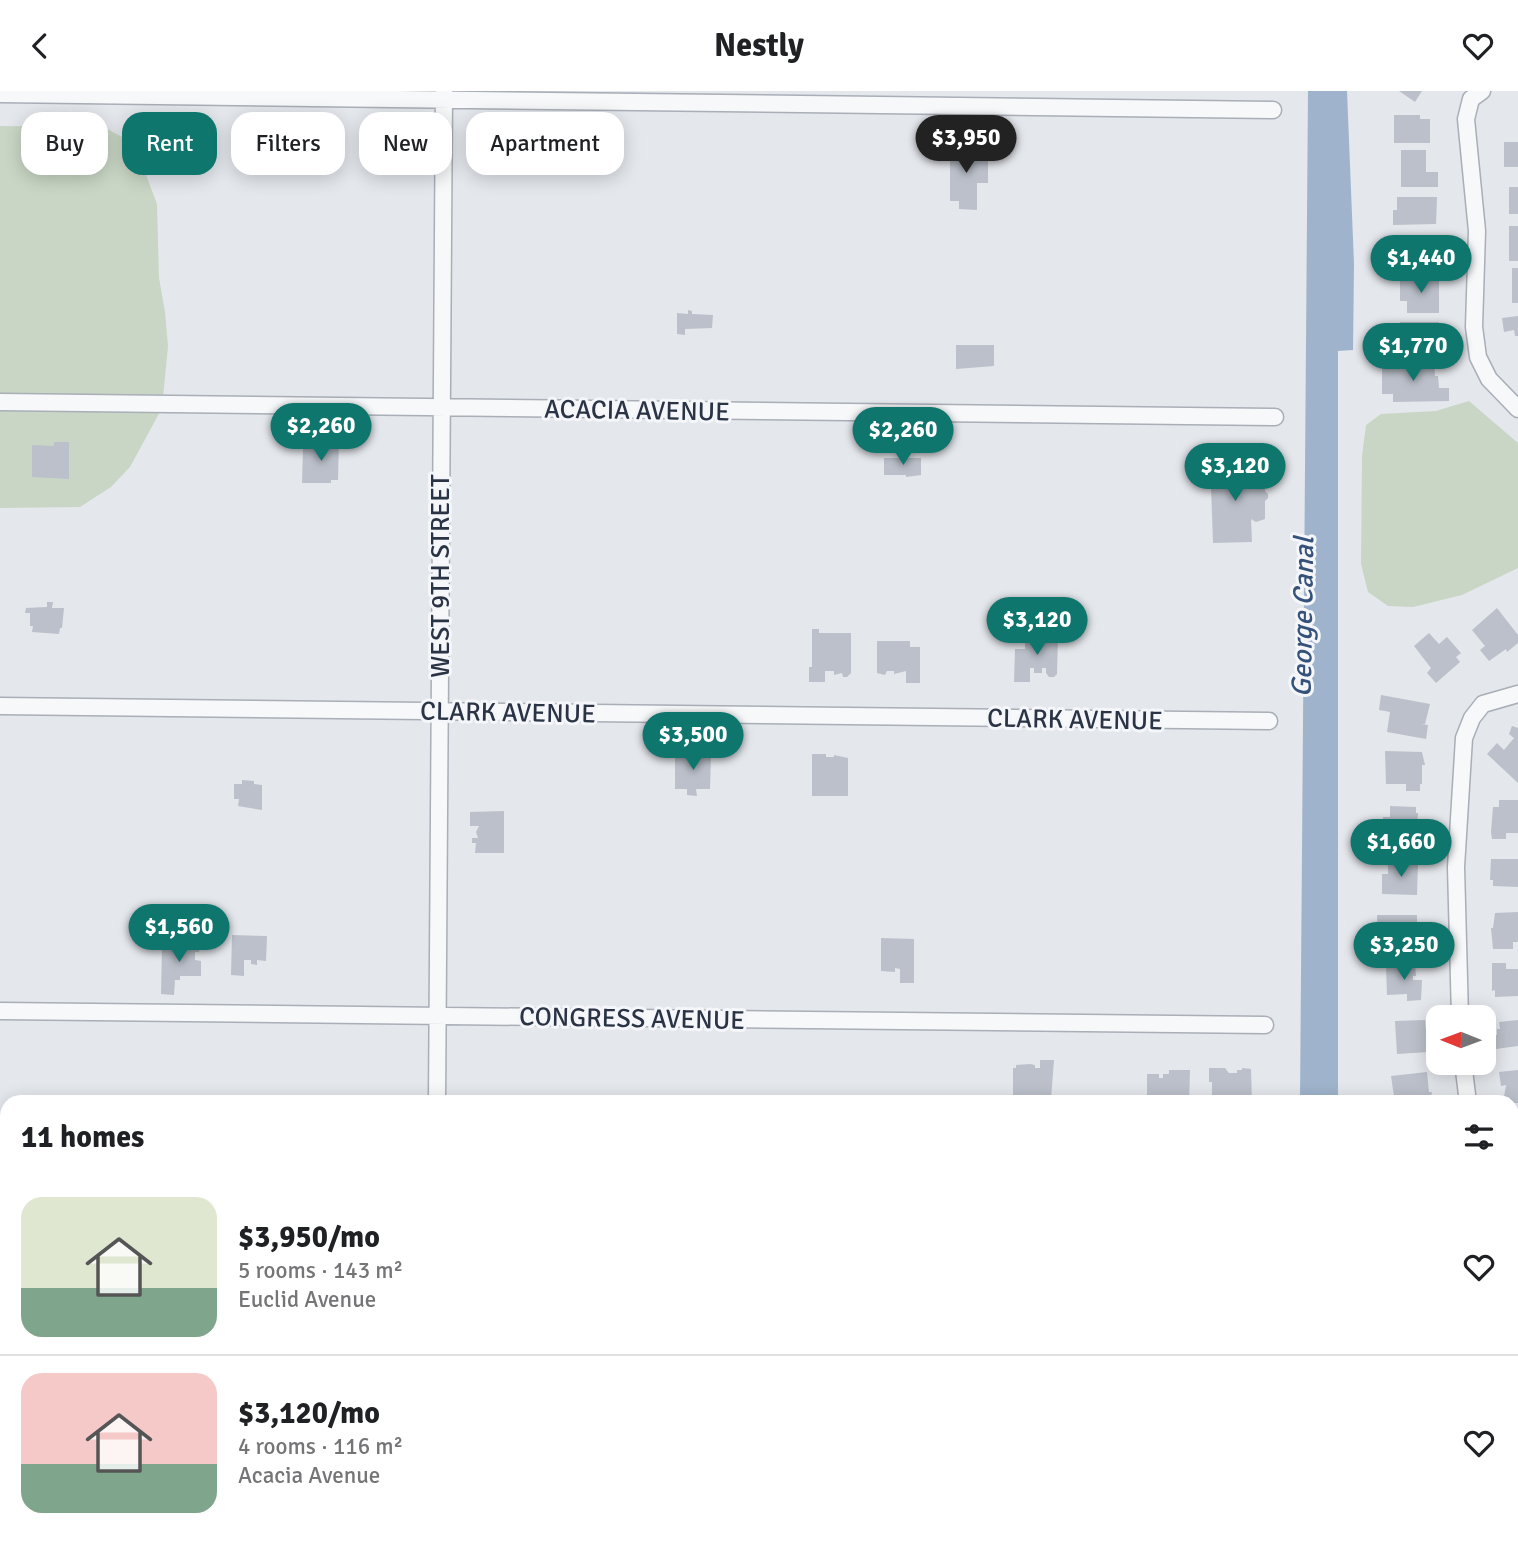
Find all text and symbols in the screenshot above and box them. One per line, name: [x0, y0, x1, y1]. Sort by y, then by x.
text: Nestly: [714, 26, 804, 65]
icon: back: [21, 27, 59, 65]
icon: heart: [1459, 27, 1497, 65]
chip: Buy: [21, 112, 108, 175]
chip: Rent: [122, 112, 217, 175]
chip: Filters: [231, 112, 345, 175]
chip: New: [359, 112, 452, 175]
chip: Apartment: [466, 112, 624, 175]
pin: $3,950: [909, 115, 1023, 175]
text: $3,950: [932, 123, 1000, 152]
pin: $1,440: [1364, 235, 1478, 295]
text: $1,440: [1387, 243, 1455, 272]
pin: $1,770: [1356, 323, 1470, 383]
text: $1,770: [1379, 331, 1447, 360]
street label: ACACIA AVENUE: [544, 393, 730, 429]
pin: $2,260: [264, 403, 378, 463]
pin: $2,260: [846, 407, 960, 467]
text: $2,260: [287, 411, 355, 440]
text: $2,260: [869, 415, 937, 444]
pin: $3,120: [1178, 443, 1292, 503]
text: $3,120: [1201, 451, 1269, 480]
street label: WEST 9TH STREET: [425, 474, 457, 678]
water label: George Canal: [1285, 535, 1321, 697]
pin: $3,120: [980, 597, 1094, 657]
text: $3,120: [1003, 605, 1071, 634]
street label: CLARK AVENUE: [420, 695, 596, 731]
street label: CLARK AVENUE: [987, 702, 1163, 738]
pin: $3,500: [636, 713, 750, 772]
text: $3,500: [659, 720, 727, 749]
pin: $1,660: [1344, 819, 1458, 879]
text: $1,660: [1367, 827, 1435, 856]
pin: $1,560: [122, 905, 236, 964]
text: $1,560: [145, 912, 213, 941]
pin: $3,250: [1347, 923, 1461, 982]
text: $3,250: [1370, 930, 1438, 959]
street label: CONGRESS AVENUE: [519, 1001, 745, 1037]
north arrow: [1426, 1005, 1496, 1075]
map controls: [1426, 1005, 1496, 1075]
icon: filters: [1460, 1118, 1498, 1156]
text: 11 homes: [21, 1119, 144, 1156]
text: $3,950/mo: [238, 1219, 380, 1256]
icon: home: [77, 1225, 161, 1309]
icon: heart: [1460, 1248, 1498, 1286]
text: 5 rooms · 143 m²: [238, 1256, 403, 1285]
text: Euclid Avenue: [238, 1285, 376, 1314]
text: $3,120/mo: [238, 1395, 380, 1432]
icon: home: [77, 1401, 161, 1485]
icon: heart: [1460, 1424, 1498, 1462]
text: 4 rooms · 116 m²: [238, 1432, 403, 1461]
text: Acacia Avenue: [238, 1461, 380, 1490]

